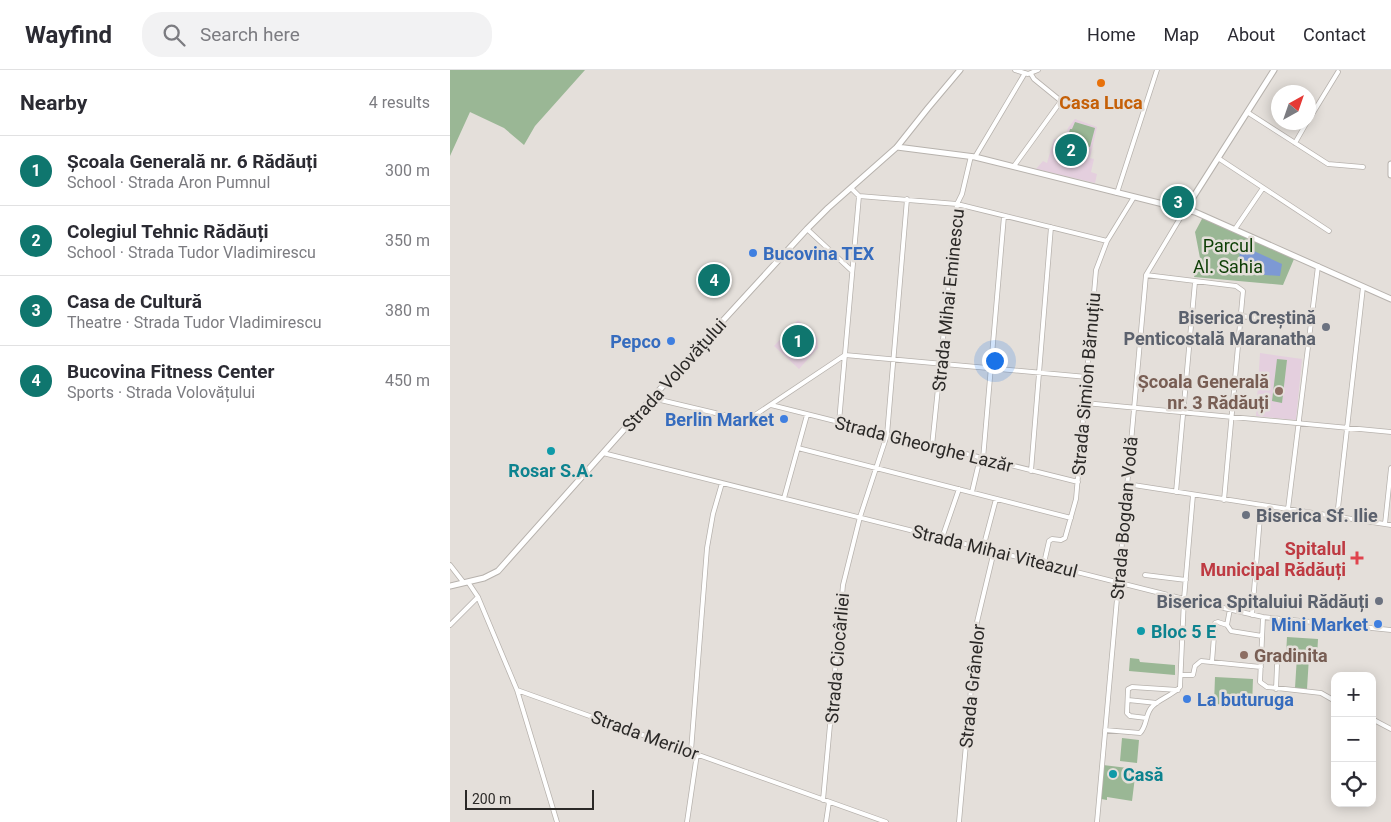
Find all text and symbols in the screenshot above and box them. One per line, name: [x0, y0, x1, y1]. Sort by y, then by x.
search box: [142, 12, 492, 57]
text: Wayfind: [25, 21, 112, 49]
icon: search: [160, 21, 188, 49]
text: Search here: [200, 23, 300, 46]
text: Home: [1087, 24, 1136, 45]
text: Map: [1164, 24, 1199, 45]
text: About: [1227, 24, 1275, 45]
text: Contact: [1303, 24, 1366, 45]
marker: Casa Luca: [1095, 77, 1107, 89]
north arrow: [1271, 85, 1316, 130]
text: Nearby: [20, 91, 87, 115]
place label: Casa Luca: [1059, 92, 1143, 113]
text: 4 results: [369, 93, 430, 112]
pin: 2: [1055, 131, 1087, 169]
text: Școala Generală nr. 6 Rădăuți: [67, 150, 318, 173]
text: 1: [31, 161, 41, 180]
text: 300 m: [385, 161, 430, 180]
text: School · Strada Aron Pumnul: [67, 173, 270, 192]
pin: 3: [1162, 183, 1194, 221]
street label: Strada Mihai Eminescu: [928, 208, 968, 392]
text: Colegiul Tehnic Rădăuți: [67, 220, 269, 243]
text: 2: [31, 231, 41, 250]
text: 350 m: [385, 231, 430, 250]
park label: Parcul Al. Sahia: [1193, 235, 1263, 277]
text: School · Strada Tudor Vladimirescu: [67, 243, 316, 262]
place label: Bucovina TEX: [763, 243, 875, 264]
marker: Bucovina TEX: [747, 247, 759, 259]
pin: 4: [698, 261, 730, 299]
text: Casa de Cultură: [67, 290, 202, 313]
street label: Strada Simion Bărnuțiu: [1068, 292, 1105, 476]
text: 3: [31, 301, 41, 320]
text: 380 m: [385, 301, 430, 320]
place label: Biserica Creștină Penticostală Maranatha: [1124, 307, 1316, 349]
text: Theatre · Strada Tudor Vladimirescu: [67, 313, 322, 332]
street label: Strada Volovățului: [618, 314, 731, 437]
marker: Biserica Creștină Penticostală Maranatha: [1320, 321, 1332, 333]
pin: 1: [782, 322, 814, 360]
place label: Pepco: [610, 331, 661, 352]
marker: Pepco: [665, 335, 677, 347]
your location: [982, 348, 1008, 374]
text: Bucovina Fitness Center: [67, 360, 274, 383]
text: 4: [31, 371, 41, 390]
text: 450 m: [385, 371, 430, 390]
place label: Școala Generală nr. 3 Rădăuți: [1138, 371, 1269, 414]
text: Sports · Strada Volovățului: [67, 383, 255, 402]
marker: Școala Generală nr. 3 Rădăuți: [1273, 385, 1285, 397]
place label: Berlin Market: [665, 409, 774, 430]
street label: Strada Gheorghe Lazăr: [833, 412, 1015, 476]
marker: Berlin Market: [778, 413, 790, 425]
street label: Strada Bogdan Vodă: [1106, 436, 1142, 600]
marker: Rosar S.A.: [545, 445, 557, 457]
place label: Rosar S.A.: [508, 460, 594, 481]
place label: Biserica Sf. Ilie: [1256, 505, 1378, 526]
marker: Biserica Sf. Ilie: [1240, 509, 1252, 521]
street label: Strada Mihai Viteazul: [910, 520, 1080, 582]
place label: Spitalul Municipal Rădăuți: [1200, 538, 1346, 581]
marker: Spitalul Municipal Rădăuți: [1350, 551, 1364, 565]
place label: Biserica Spitaluiui Rădăuți: [1156, 591, 1369, 613]
street label: Strada Ciocârliei: [821, 592, 853, 724]
marker: Biserica Spitaluiui Rădăuți: [1373, 595, 1385, 607]
place label: Mini Market: [1271, 614, 1368, 635]
marker: Mini Market: [1372, 618, 1384, 630]
place label: Bloc 5 E: [1151, 621, 1216, 642]
street label: Strada Grânelor: [955, 623, 989, 749]
marker: Bloc 5 E: [1135, 625, 1147, 637]
place label: Gradinita: [1254, 645, 1328, 666]
marker: Gradinita: [1238, 649, 1250, 661]
map controls: [1331, 672, 1376, 807]
button: +: [1331, 672, 1376, 717]
place label: La buturuga: [1197, 689, 1294, 710]
marker: La buturuga: [1181, 693, 1193, 705]
street label: Strada Merilor: [588, 706, 702, 764]
button: −: [1331, 717, 1376, 762]
button: locate: [1331, 762, 1376, 807]
place label: Casă: [1123, 764, 1164, 785]
marker: Casă: [1107, 768, 1119, 780]
scale bar: [465, 787, 594, 810]
text: 200 m: [472, 791, 511, 807]

